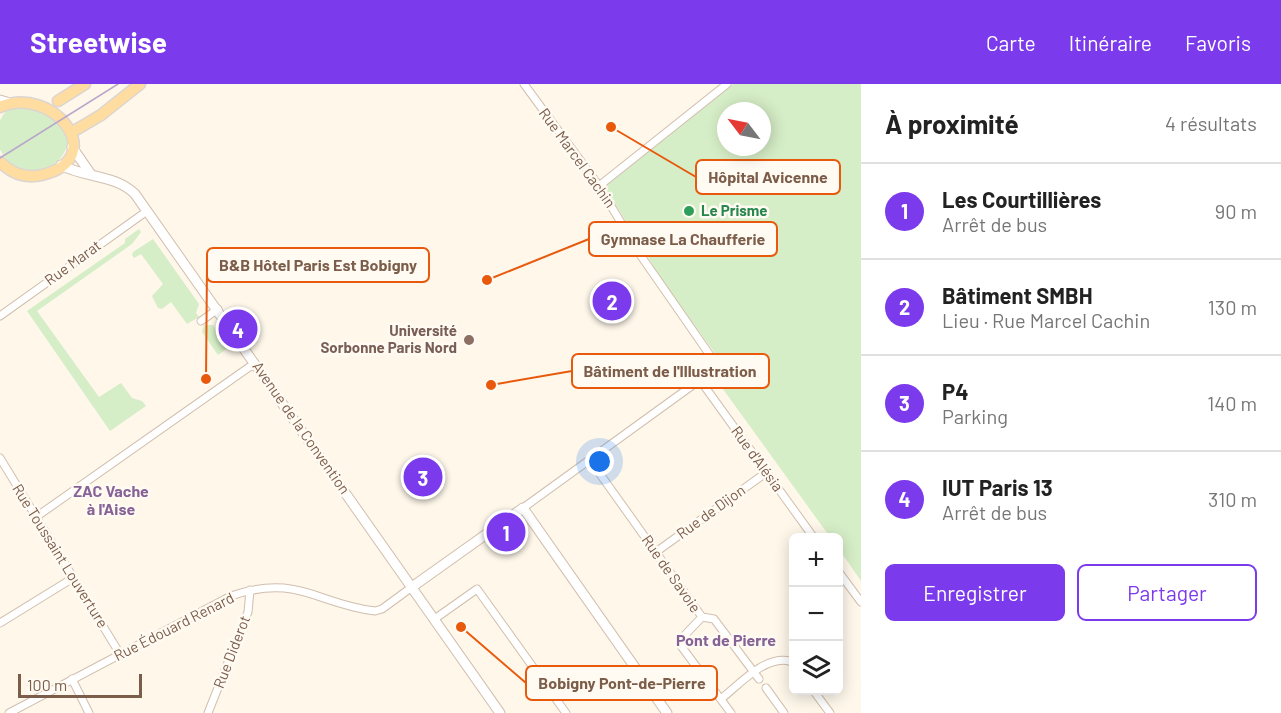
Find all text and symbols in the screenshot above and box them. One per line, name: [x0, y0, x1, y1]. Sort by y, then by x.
text: Streetwise: [30, 25, 167, 59]
text: Carte: [986, 30, 1036, 55]
text: Itinéraire: [1069, 30, 1152, 55]
text: Favoris: [1185, 30, 1251, 55]
north arrow: [717, 102, 771, 156]
street label: Rue Marcel Cachin: [536, 104, 620, 211]
text: À proximité: [885, 108, 1019, 139]
text: 4 résultats: [1165, 111, 1257, 135]
callout: Hôpital Avicenne: [696, 160, 840, 194]
text: Hôpital Avicenne: [708, 167, 828, 186]
text: Les Courtillières: [942, 186, 1101, 212]
text: 1: [901, 199, 908, 223]
text: 90 m: [1215, 199, 1257, 223]
place label: Le Prisme: [701, 201, 768, 219]
marker: Le Prisme: [682, 204, 696, 218]
text: Arrêt de bus: [942, 212, 1047, 236]
callout: Gymnase La Chaufferie: [589, 222, 777, 256]
text: Gymnase La Chaufferie: [601, 229, 765, 248]
street label: Rue Marat: [41, 236, 104, 289]
callout: B&B Hôtel Paris Est Bobigny: [207, 248, 429, 282]
text: B&B Hôtel Paris Est Bobigny: [219, 255, 417, 274]
pin: 2: [592, 278, 632, 324]
text: Bâtiment SMBH: [942, 282, 1093, 308]
text: 2: [899, 295, 910, 319]
text: 130 m: [1208, 295, 1257, 319]
pin: 4: [218, 306, 258, 352]
text: Lieu · Rue Marcel Cachin: [942, 308, 1150, 332]
place label: Université Sorbonne Paris Nord: [320, 321, 457, 356]
marker: Université Sorbonne Paris Nord: [462, 333, 476, 347]
callout: Bâtiment de l'Illustration: [572, 354, 769, 388]
street label: Avenue de la Convention: [249, 358, 354, 497]
text: Bâtiment de l'Illustration: [583, 361, 757, 380]
text: P4: [942, 378, 968, 404]
text: 3: [899, 391, 910, 415]
text: 140 m: [1207, 391, 1257, 415]
text: Parking: [942, 404, 1008, 428]
street label: Rue d'Alésia: [728, 422, 788, 495]
your location: [585, 447, 614, 476]
pin: 3: [404, 454, 442, 500]
text: IUT Paris 13: [942, 474, 1053, 500]
street label: Rue Toussaint Louverture: [9, 480, 113, 631]
street label: Rue de Dijon: [673, 480, 748, 542]
district label: ZAC Vache à l'Aise: [73, 481, 149, 518]
text: 4: [898, 487, 911, 511]
text: 310 m: [1208, 487, 1257, 511]
text: Arrêt de bus: [942, 500, 1047, 524]
pin: 1: [486, 510, 526, 554]
street label: Rue de Savoie: [638, 531, 705, 616]
map controls: [789, 533, 843, 695]
button: +: [789, 533, 843, 587]
button: Enregistrer: [885, 564, 1065, 621]
button: Partager: [1077, 564, 1257, 621]
button: −: [789, 587, 843, 641]
street label: Rue Édouard Renard: [110, 588, 237, 664]
street label: Rue Diderot: [209, 613, 253, 691]
district label: Pont de Pierre: [676, 630, 776, 649]
button: layers: [789, 641, 843, 695]
callout: Bobigny Pont-de-Pierre: [526, 666, 717, 700]
scale bar: [18, 671, 142, 698]
text: Bobigny Pont-de-Pierre: [538, 673, 706, 692]
text: 100 m: [27, 675, 67, 694]

